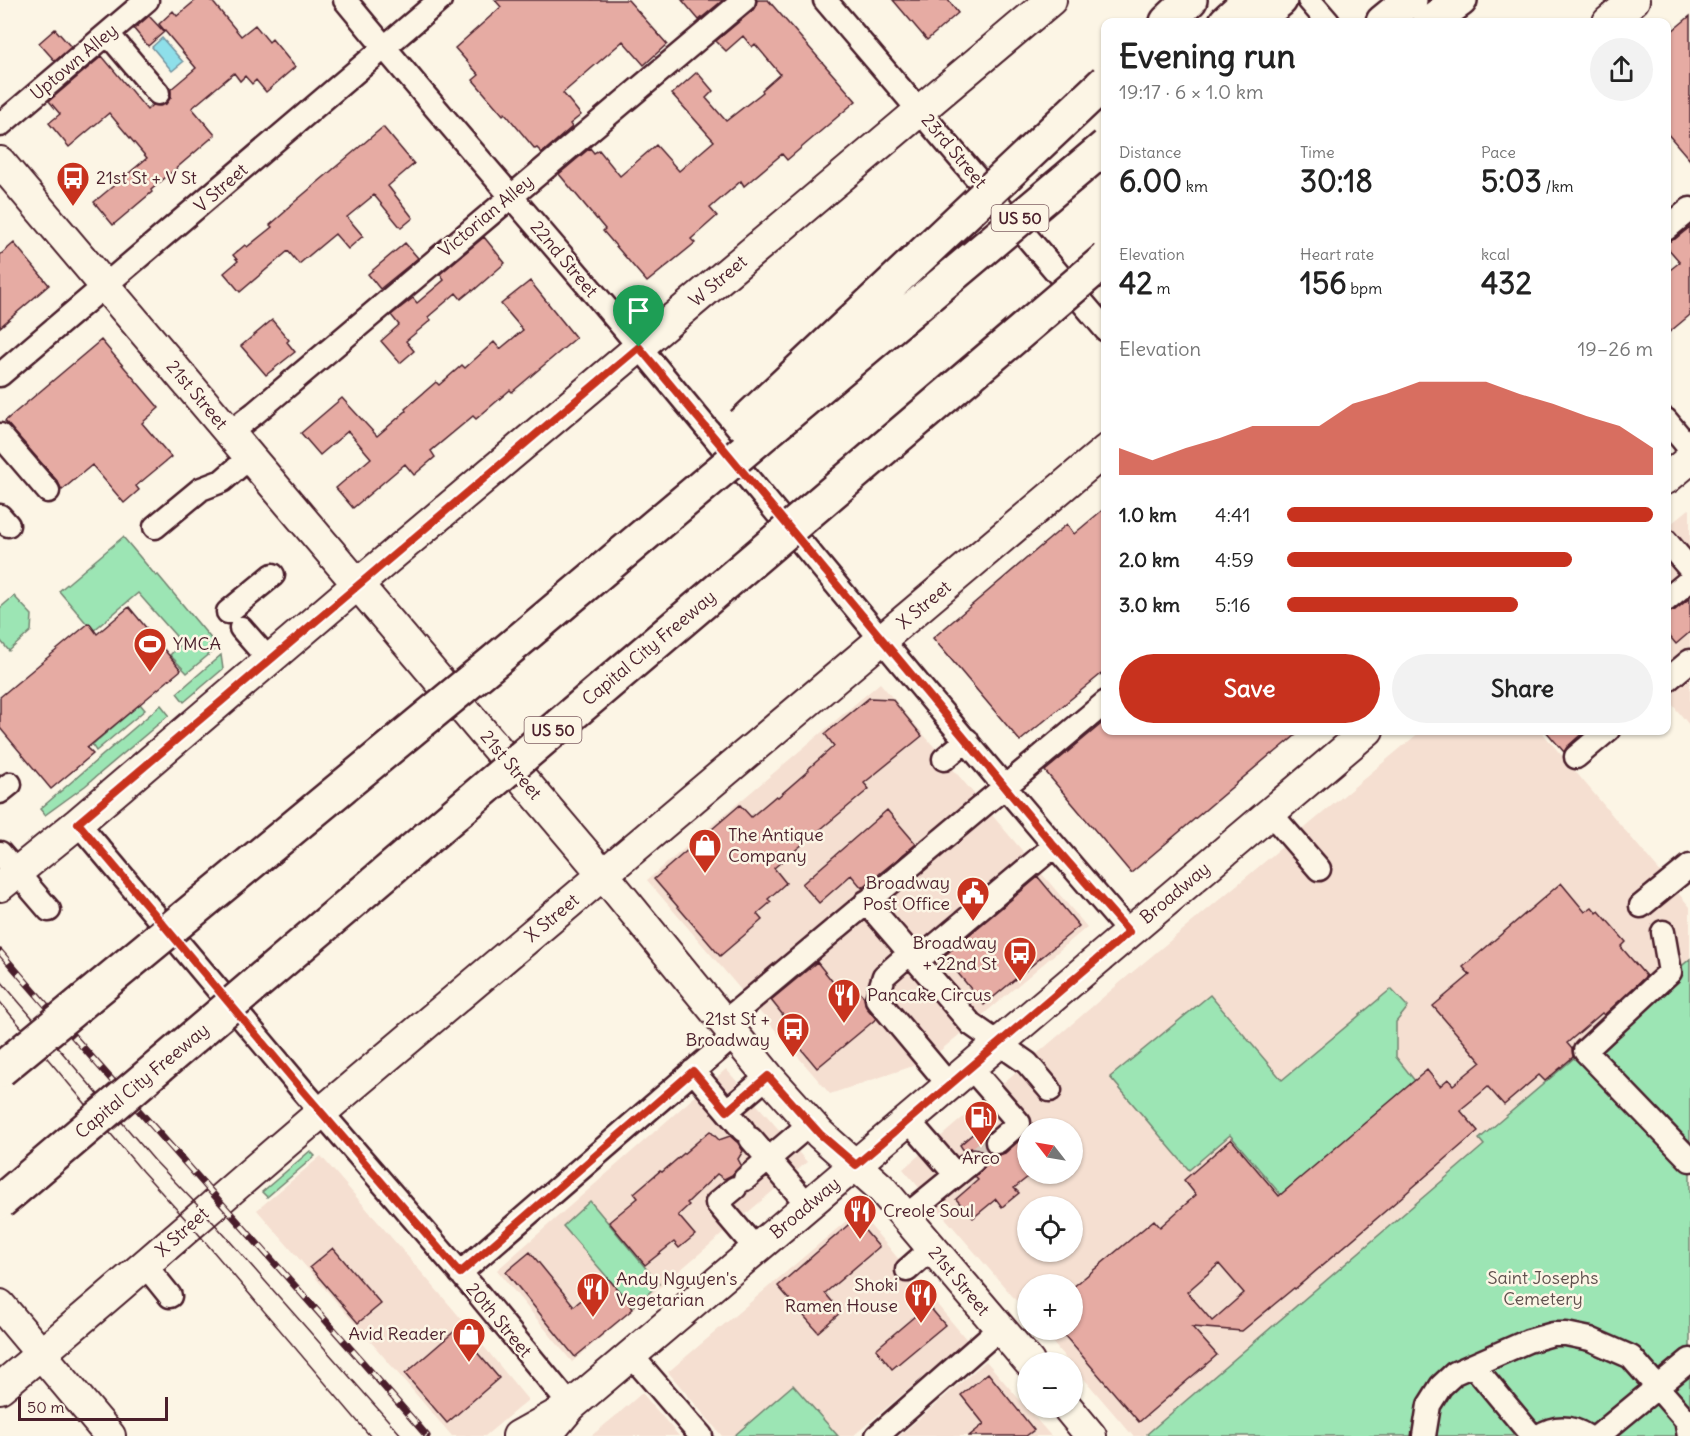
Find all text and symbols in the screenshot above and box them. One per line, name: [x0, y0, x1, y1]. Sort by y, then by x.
street label: Uptown Alley: [25, 18, 122, 105]
text: Evening run: [1119, 35, 1295, 77]
button: share: [1590, 38, 1653, 101]
text: 19:17 · 6 × 1.0 km: [1119, 79, 1264, 104]
street label: 23rd Street: [917, 109, 992, 193]
text: Distance: [1119, 142, 1181, 162]
text: Time: [1300, 142, 1335, 162]
text: Pace: [1481, 142, 1516, 162]
street label: V Street: [189, 158, 252, 217]
bus stop icon: 21st St + V St: [55, 160, 91, 207]
text: 6.00: [1119, 162, 1182, 200]
text: 30:18: [1300, 162, 1373, 200]
text: 5:03: [1481, 162, 1542, 200]
place label: 21st St + V St: [96, 166, 197, 189]
street label: Victorian Alley: [434, 169, 538, 262]
text: km: [1182, 176, 1208, 196]
text: /km: [1542, 176, 1574, 196]
road number: US 50: [992, 205, 1048, 231]
street label: 22nd Street: [526, 216, 603, 302]
text: Elevation: [1119, 244, 1185, 264]
text: Heart rate: [1300, 244, 1374, 264]
text: kcal: [1481, 244, 1510, 264]
street label: W Street: [684, 250, 751, 312]
text: 42: [1119, 264, 1153, 302]
text: 156: [1300, 264, 1346, 302]
text: 432: [1481, 264, 1532, 302]
text: m: [1153, 278, 1171, 298]
text: bpm: [1346, 278, 1382, 298]
pin: [613, 285, 664, 347]
icon: arrive: [622, 294, 655, 327]
text: Elevation: [1119, 336, 1201, 361]
text: 19–26 m: [1577, 336, 1653, 361]
street label: 21st Street: [162, 355, 233, 434]
text: 1.0 km: [1119, 502, 1177, 527]
text: 4:41: [1215, 502, 1250, 527]
text: 2.0 km: [1119, 547, 1180, 572]
text: 4:59: [1215, 547, 1254, 572]
street label: X Street: [892, 575, 955, 634]
street label: Capital City Freeway: [577, 585, 720, 710]
text: 3.0 km: [1119, 592, 1180, 617]
text: 5:16: [1215, 592, 1251, 617]
sports icon: YMCA: [132, 626, 168, 673]
place label: YMCA: [173, 632, 221, 655]
button: Save: [1119, 654, 1380, 723]
button: Share: [1392, 654, 1653, 723]
road number: US 50: [524, 717, 582, 743]
street label: 21st Street: [476, 725, 547, 804]
place label: The Antique Company: [728, 823, 824, 867]
shop icon: The Antique Company: [687, 827, 723, 874]
street label: Broadway: [1135, 857, 1214, 929]
place label: Broadway Post Office: [863, 871, 950, 915]
public building icon: Broadway Post Office: [955, 875, 991, 922]
street label: X Street: [520, 888, 583, 947]
place label: Broadway + 22nd St: [913, 931, 997, 975]
bus stop icon: Broadway + 22nd St: [1002, 935, 1038, 982]
restaurant icon: Pancake Circus: [826, 977, 862, 1024]
place label: Pancake Circus: [867, 983, 991, 1006]
place label: 21st St + Broadway: [686, 1007, 770, 1051]
bus stop icon: 21st St + Broadway: [775, 1011, 811, 1058]
street label: Capital City Freeway: [70, 1018, 213, 1143]
fuel station icon: Arco: [963, 1099, 999, 1146]
north arrow: [1017, 1118, 1083, 1184]
map controls: [1017, 1118, 1083, 1418]
place label: Arco: [962, 1146, 1000, 1169]
street label: Broadway: [765, 1172, 844, 1244]
restaurant icon: Creole Soul: [842, 1193, 878, 1240]
button: locate: [1017, 1196, 1083, 1262]
place label: Creole Soul: [883, 1199, 974, 1222]
street label: X Street: [150, 1202, 213, 1261]
street label: 21st Street: [924, 1241, 995, 1320]
park label: Saint Josephs Cemetery: [1488, 1266, 1598, 1310]
place label: Andy Nguyen's Vegetarian: [616, 1267, 738, 1311]
restaurant icon: Andy Nguyen's Vegetarian: [575, 1271, 611, 1318]
place label: Shoki Ramen House: [785, 1273, 898, 1317]
button: +: [1017, 1274, 1083, 1340]
restaurant icon: Shoki Ramen House: [903, 1277, 939, 1324]
street label: 20th Street: [461, 1278, 537, 1362]
shop icon: Avid Reader: [451, 1316, 487, 1363]
place label: Avid Reader: [348, 1322, 447, 1345]
button: −: [1017, 1352, 1083, 1418]
scale bar: [18, 1394, 168, 1422]
text: 50 m: [27, 1397, 65, 1417]

